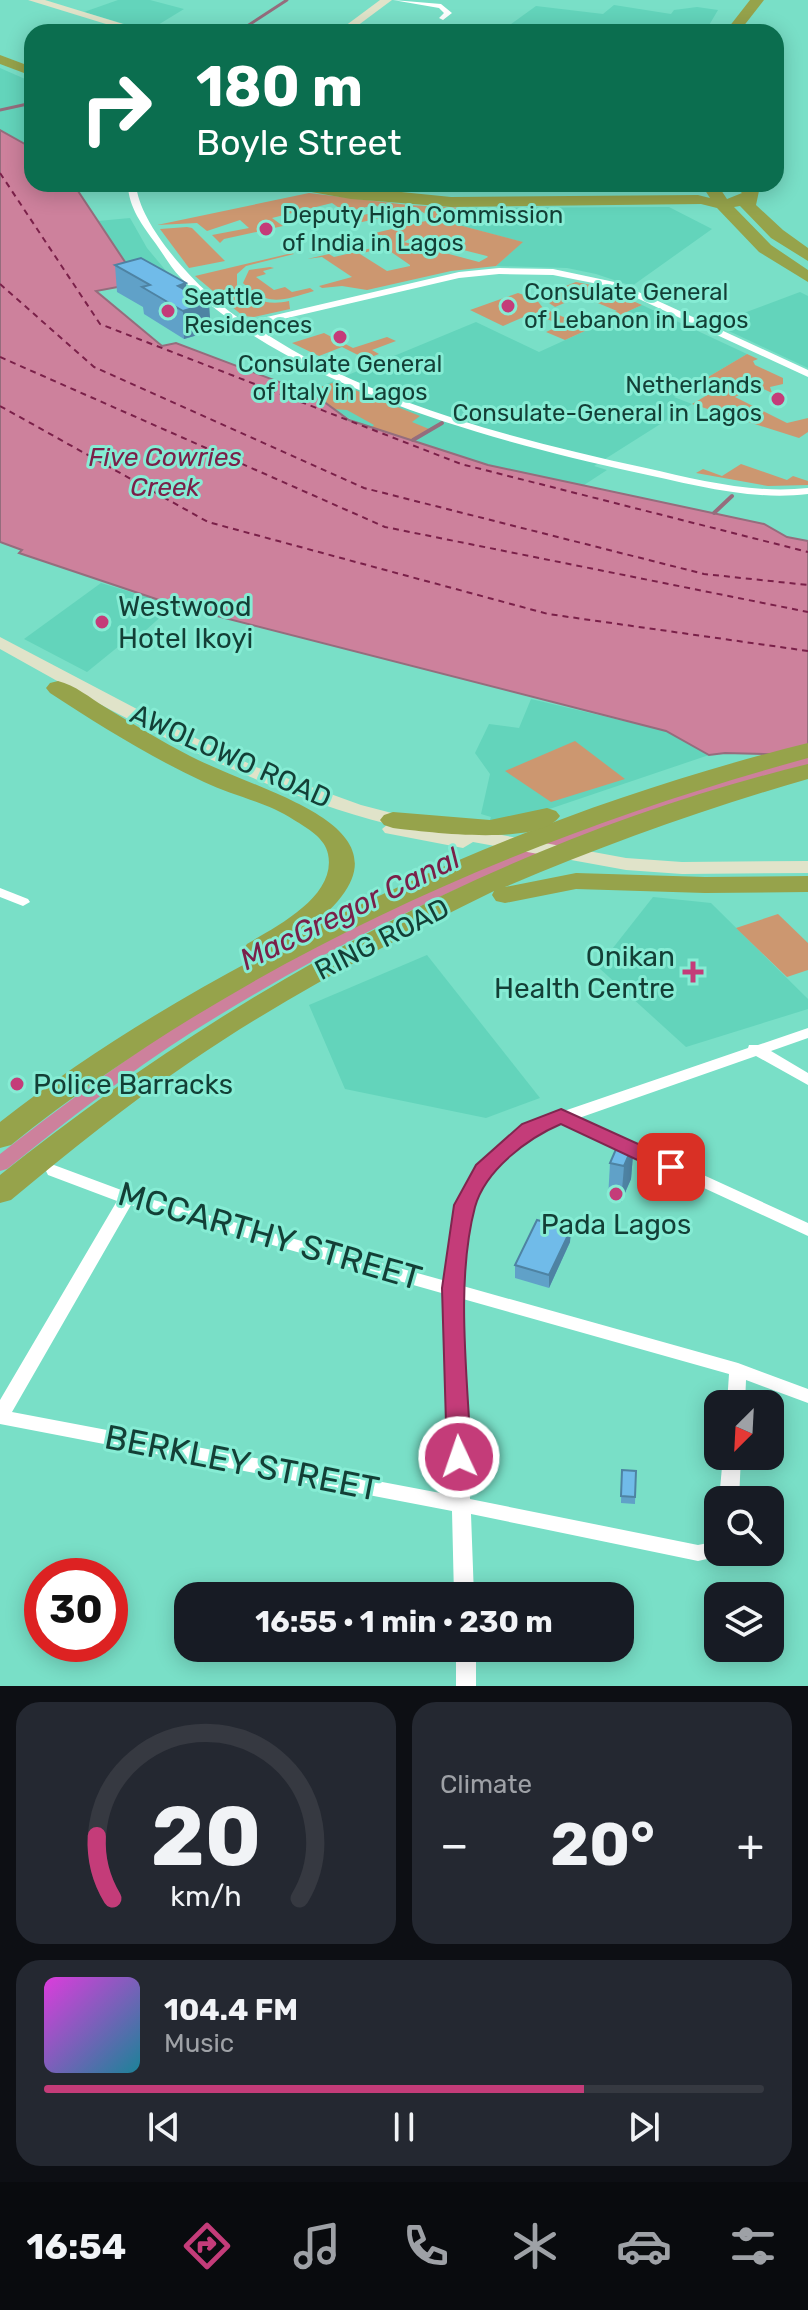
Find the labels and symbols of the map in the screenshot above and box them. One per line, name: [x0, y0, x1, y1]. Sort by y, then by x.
place label: Deputy High Commission of India in Lagos: [282, 201, 563, 257]
marker: Deputy High Commission of India in Lagos: [257, 220, 275, 238]
place label: Consulate General of Lebanon in Lagos: [524, 278, 749, 334]
place label: Seattle Residences: [184, 283, 312, 339]
marker: Consulate General of Lebanon in Lagos: [499, 297, 517, 315]
marker: Seattle Residences: [159, 302, 177, 320]
marker: Consulate General of Italy in Lagos: [331, 328, 349, 346]
place label: Consulate General of Italy in Lagos: [238, 350, 442, 406]
place label: Netherlands Consulate-General in Lagos: [453, 371, 762, 427]
marker: Netherlands Consulate-General in Lagos: [769, 390, 787, 408]
water label: Five Cowries Creek: [88, 442, 242, 503]
place label: Westwood Hotel Ikoyi: [118, 590, 253, 655]
marker: Westwood Hotel Ikoyi: [93, 613, 111, 631]
street label: AWOLOWO ROAD: [125, 697, 337, 815]
water label: MacGregor Canal: [234, 840, 467, 978]
street label: RING ROAD: [309, 891, 455, 987]
place label: Onikan Health Centre: [494, 940, 675, 1005]
marker: Onikan Health Centre: [682, 961, 704, 983]
place label: Police Barracks: [33, 1068, 233, 1101]
marker: Police Barracks: [8, 1075, 26, 1093]
pin: [637, 1133, 705, 1201]
street label: MCCARTHY STREET: [114, 1173, 426, 1299]
marker: Pada Lagos: [607, 1185, 625, 1203]
place label: Pada Lagos: [541, 1208, 691, 1241]
north arrow: [704, 1390, 784, 1470]
position arrow: [417, 1415, 501, 1499]
street label: BERKLEY STREET: [101, 1416, 383, 1510]
speed limit sign: 30: [24, 1558, 128, 1662]

